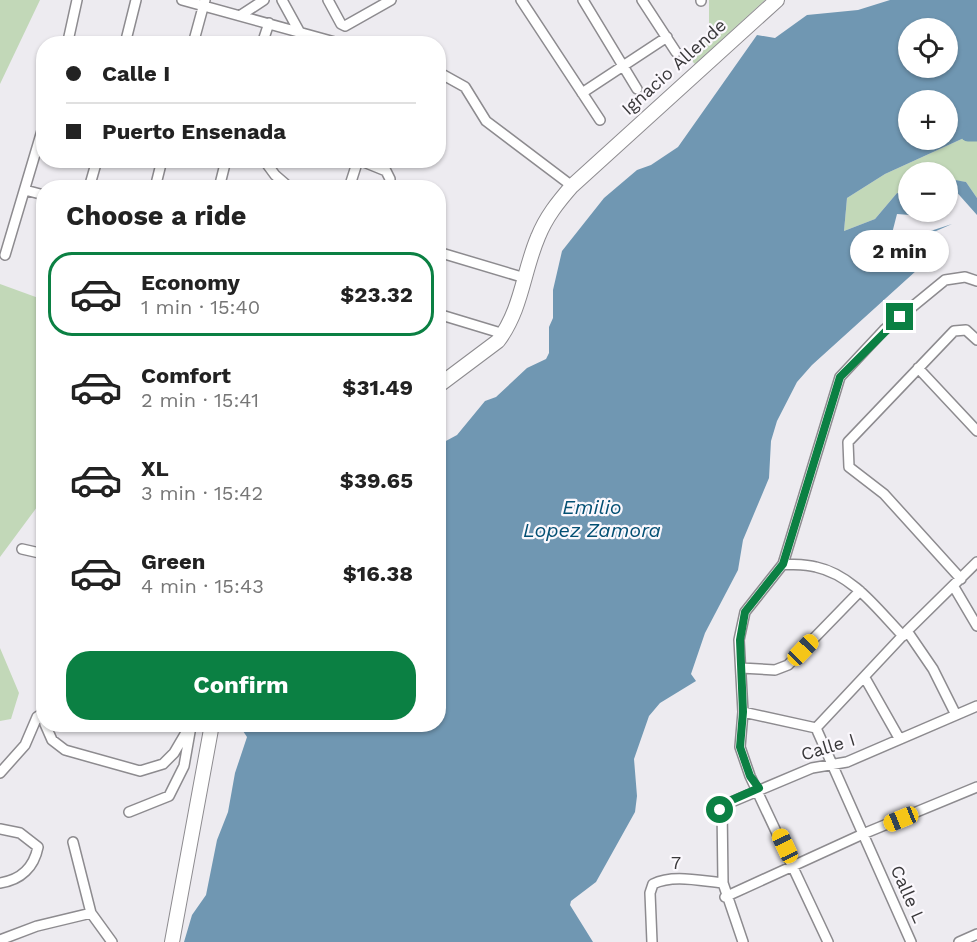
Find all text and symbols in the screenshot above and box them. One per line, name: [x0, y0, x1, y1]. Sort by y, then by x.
street label: Ignacio Allende: [617, 14, 730, 119]
map controls: [898, 18, 958, 222]
button: locate: [898, 18, 958, 78]
text: Calle I: [102, 61, 170, 86]
button: +: [898, 90, 958, 150]
text: Puerto Ensenada: [102, 119, 286, 144]
button: −: [898, 162, 958, 222]
text: Choose a ride: [66, 200, 246, 232]
callout: 2 min: [850, 230, 950, 272]
text: 2 min: [872, 239, 927, 263]
icon: car: [69, 267, 123, 321]
text: Economy: [141, 270, 240, 295]
text: $23.32: [340, 282, 413, 307]
text: 1 min · 15:40: [141, 295, 260, 319]
route end: [886, 303, 913, 330]
icon: car: [69, 360, 123, 414]
text: Comfort: [141, 363, 231, 388]
text: $31.49: [342, 375, 413, 400]
text: 2 min · 15:41: [141, 388, 259, 412]
icon: car: [69, 453, 123, 507]
text: XL: [141, 456, 169, 481]
text: $39.65: [340, 468, 413, 493]
text: 3 min · 15:42: [141, 481, 263, 505]
water label: Emilio Lopez Zamora: [523, 495, 661, 542]
icon: car: [69, 546, 123, 600]
text: Green: [141, 549, 205, 574]
text: $16.38: [343, 561, 413, 586]
text: 4 min · 15:43: [141, 574, 264, 598]
car: [784, 631, 822, 669]
button: Confirm: [66, 651, 416, 720]
street label: Calle I: [798, 728, 857, 765]
route start: [706, 796, 733, 823]
car: [881, 804, 921, 834]
car: [769, 826, 801, 866]
street label: 7: [671, 852, 681, 873]
street label: Calle L: [886, 862, 931, 926]

